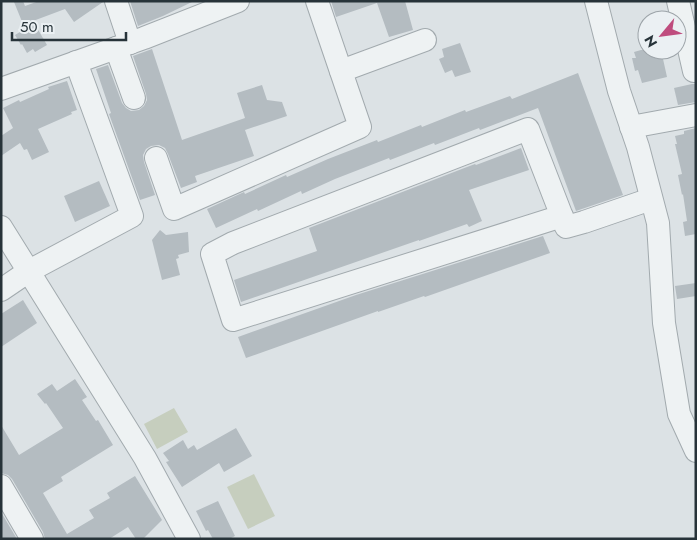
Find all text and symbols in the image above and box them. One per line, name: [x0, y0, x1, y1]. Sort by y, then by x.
scale bar: [12, 10, 126, 42]
north arrow: [637, 10, 687, 60]
text: 50 m: [20, 16, 54, 38]
text: N: [639, 32, 662, 51]

